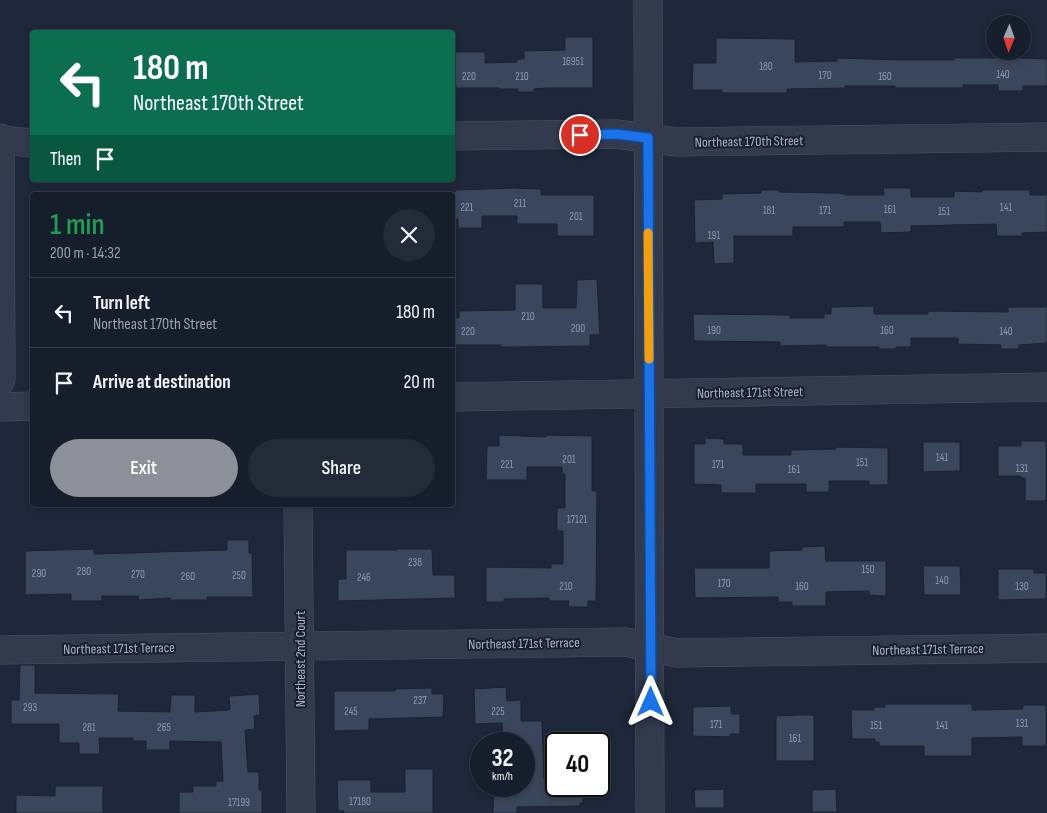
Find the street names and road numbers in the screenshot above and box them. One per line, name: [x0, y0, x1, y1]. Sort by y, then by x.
street label: Northeast 170th Street: [695, 132, 803, 151]
street label: Northeast 171st Street: [697, 383, 803, 402]
street label: Northeast 2nd Court: [292, 611, 309, 707]
street label: Northeast 171st Terrace: [468, 634, 580, 653]
street label: Northeast 171st Terrace: [63, 639, 175, 658]
street label: Northeast 171st Terrace: [872, 640, 984, 659]

